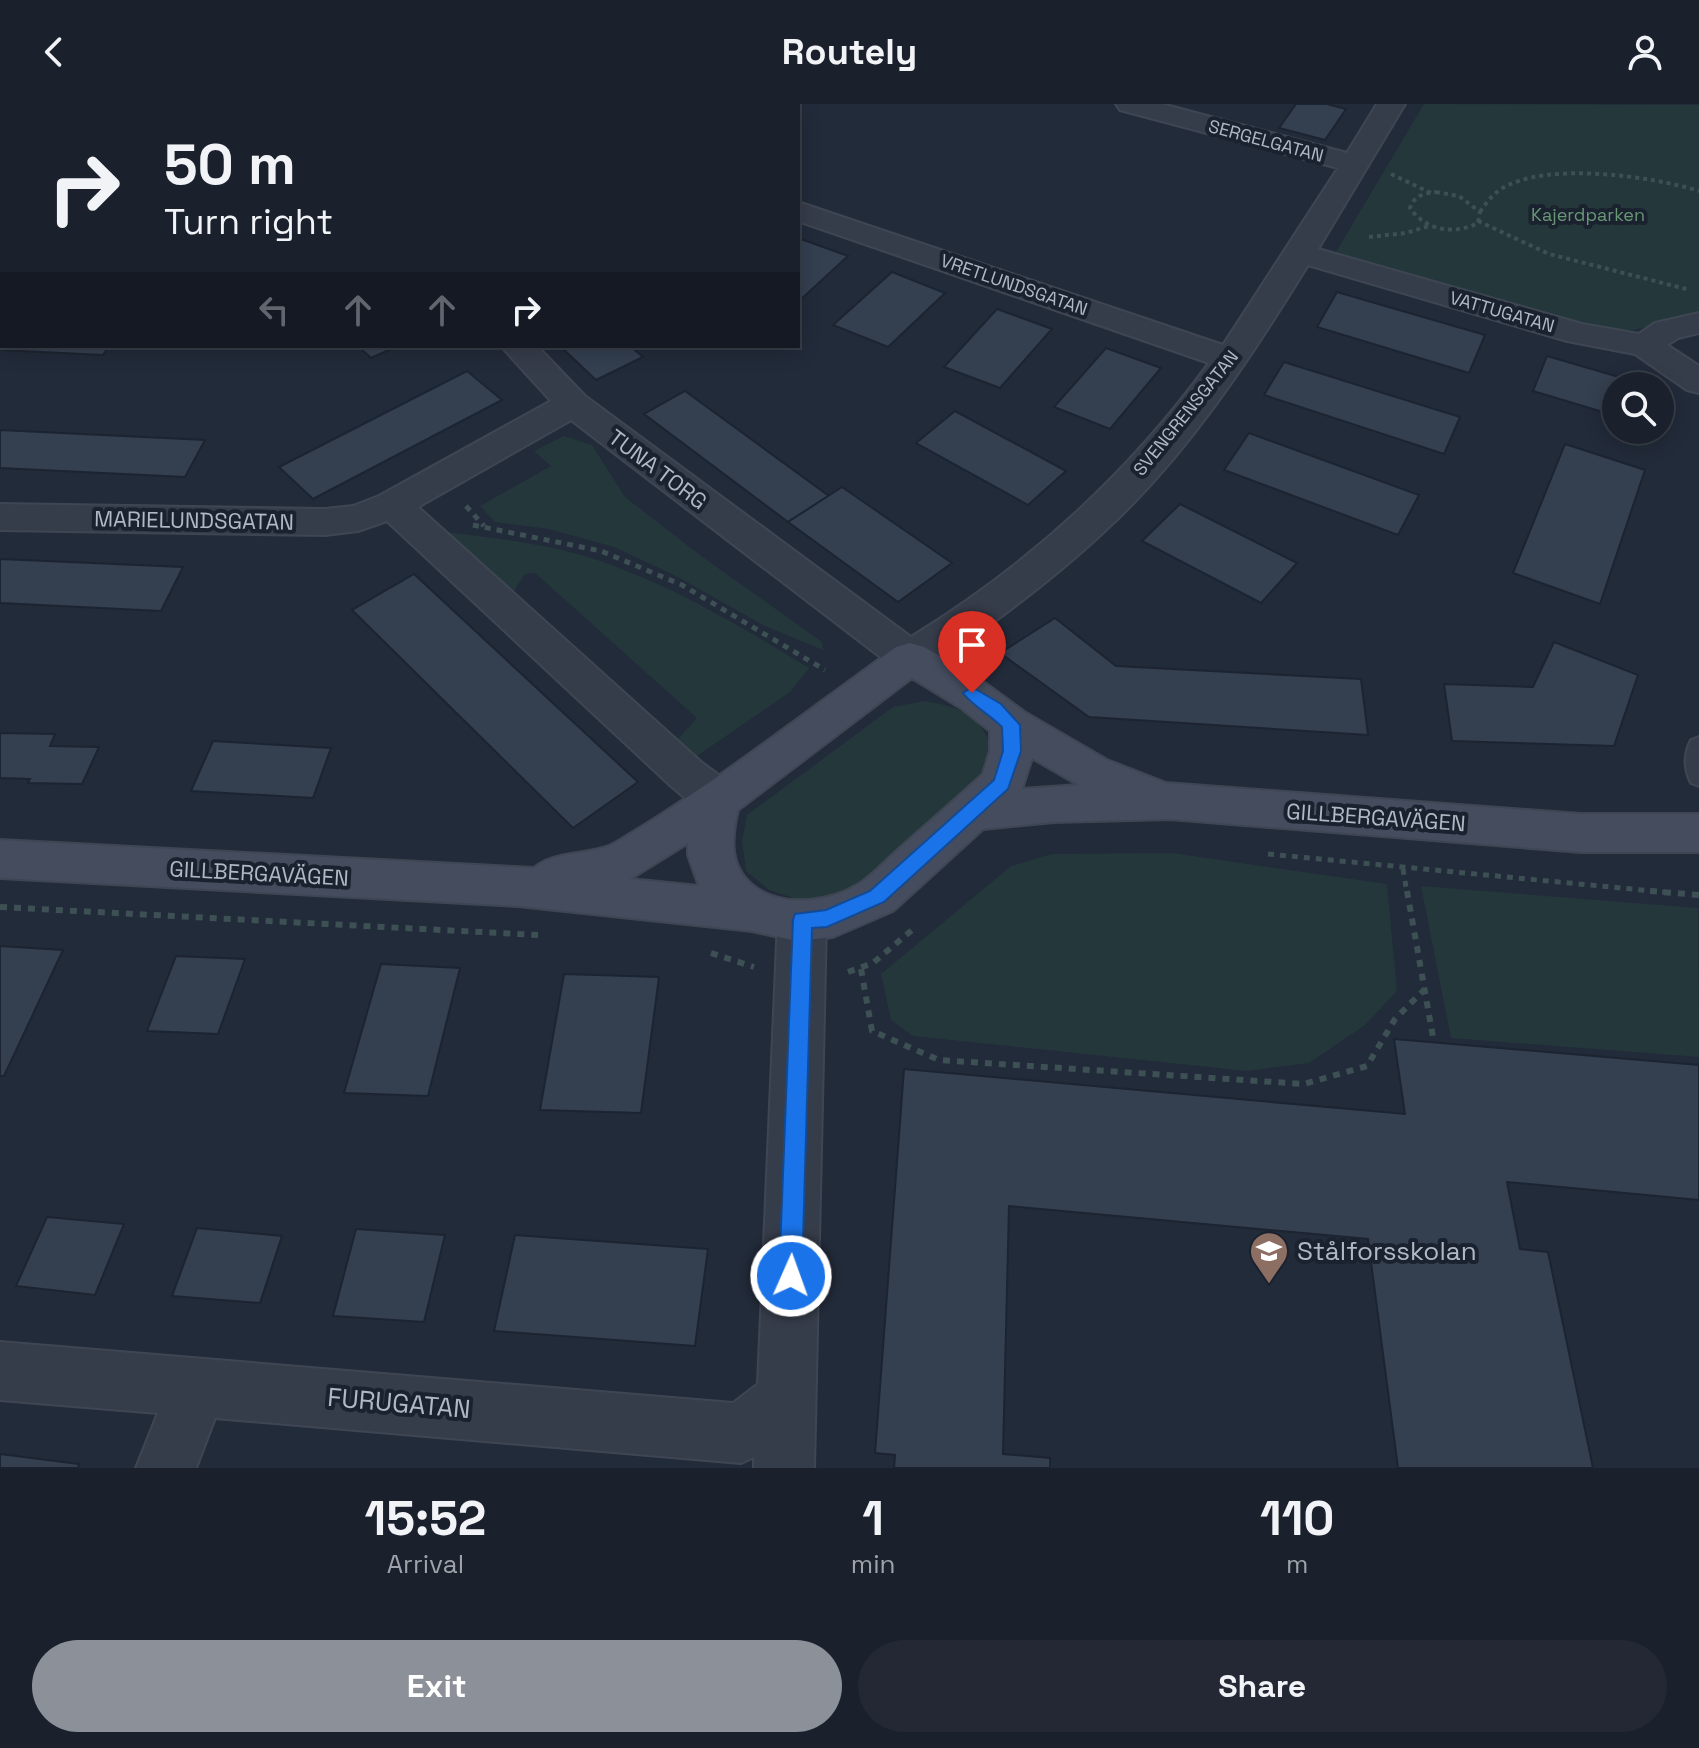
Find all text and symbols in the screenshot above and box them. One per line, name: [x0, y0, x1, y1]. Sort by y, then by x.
text: Routely: [782, 29, 917, 75]
icon: back: [32, 30, 76, 74]
icon: person: [1623, 30, 1667, 74]
street label: SERGELGATAN: [1206, 114, 1326, 167]
text: 50 m: [164, 129, 296, 200]
icon: right: [32, 136, 136, 240]
text: Turn right: [164, 199, 333, 245]
park label: Kajerdparken: [1531, 203, 1645, 226]
street label: VRETLUNDSGATAN: [938, 249, 1091, 320]
street label: VATTUGATAN: [1447, 286, 1557, 337]
icon: left: [252, 288, 296, 332]
icon: ahead: [336, 288, 380, 332]
icon: ahead: [420, 288, 464, 332]
icon: right: [504, 288, 548, 332]
street label: SVENGRENSGATAN: [1128, 345, 1243, 480]
map controls: [1602, 372, 1674, 444]
button: search: [1602, 372, 1674, 444]
street label: TUNA TORG: [603, 423, 713, 515]
street label: MARIELUNDSGATAN: [94, 504, 294, 536]
pin: [938, 611, 1006, 693]
icon: arrive: [950, 623, 994, 667]
street label: GILLBERGAVÄGEN: [1285, 797, 1467, 837]
street label: GILLBERGAVÄGEN: [169, 854, 349, 892]
school or university icon: Stålforsskolan: [1248, 1230, 1290, 1285]
position arrow: [749, 1234, 833, 1318]
place label: Stålforsskolan: [1297, 1234, 1477, 1268]
street label: FURUGATAN: [326, 1380, 472, 1426]
text: 15:52: [365, 1488, 486, 1549]
text: 1: [862, 1488, 884, 1549]
text: 110: [1260, 1488, 1334, 1549]
text: Arrival: [387, 1547, 464, 1581]
text: min: [851, 1547, 895, 1581]
text: m: [1286, 1547, 1308, 1581]
button: Exit: [32, 1640, 842, 1732]
button: Share: [858, 1640, 1667, 1732]

